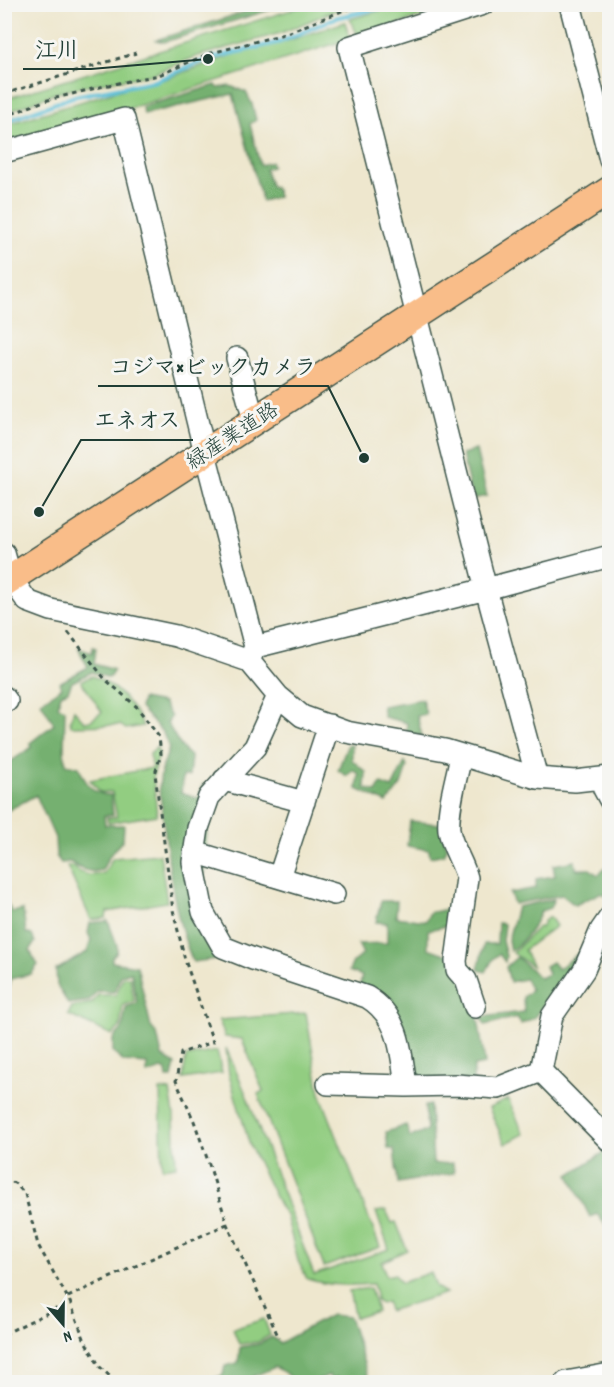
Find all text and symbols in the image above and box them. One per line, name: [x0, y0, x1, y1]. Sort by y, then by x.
callout: 江川: [23, 29, 91, 69]
text: 江川: [35, 37, 79, 68]
callout: コジマ×ビックカメラ: [98, 346, 328, 386]
text: コジマ×ビックカメラ: [110, 354, 316, 385]
street label: 緑産業道路: [181, 396, 286, 479]
callout: エネオス: [81, 400, 193, 440]
text: エネオス: [94, 407, 180, 438]
north arrow: [33, 1294, 93, 1354]
text: N: [60, 1324, 75, 1348]

